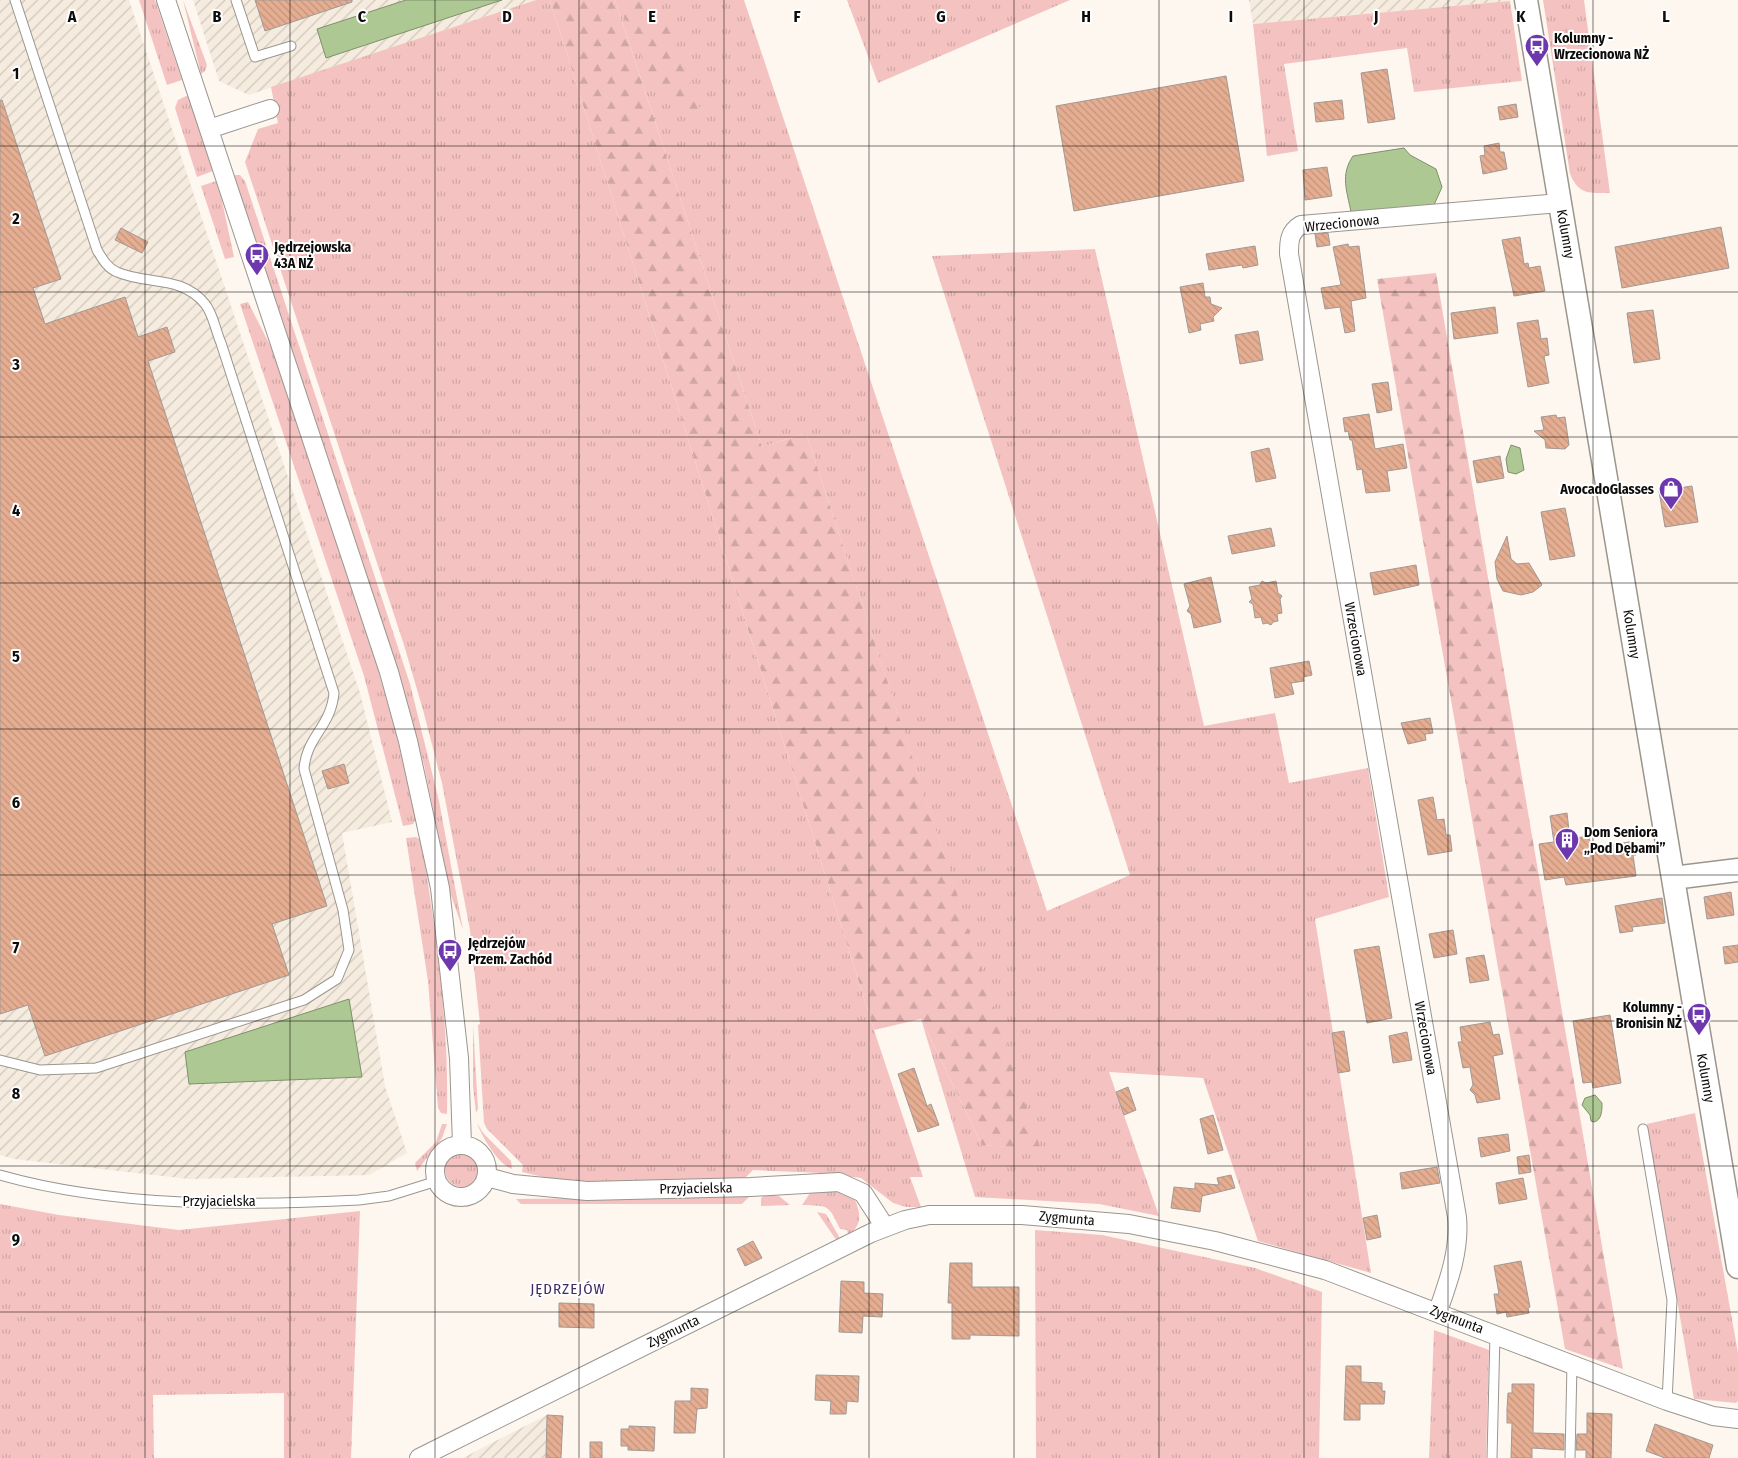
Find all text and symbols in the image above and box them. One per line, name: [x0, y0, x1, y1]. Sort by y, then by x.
text: A: [67, 7, 77, 26]
text: B: [213, 7, 222, 26]
text: C: [358, 7, 367, 26]
text: D: [502, 7, 512, 26]
text: E: [648, 7, 656, 26]
text: F: [793, 7, 801, 26]
text: G: [936, 7, 946, 26]
text: H: [1081, 7, 1091, 26]
text: I: [1229, 7, 1233, 26]
text: J: [1373, 7, 1378, 26]
text: K: [1516, 7, 1526, 26]
text: L: [1662, 7, 1670, 26]
place label: Kolumny - Wrzecionowa NŻ: [1554, 30, 1649, 63]
bus stop icon: Kolumny - Wrzecionowa NŻ: [1524, 33, 1550, 67]
text: 1: [13, 64, 19, 83]
street label: Kolumny: [1553, 208, 1578, 261]
text: 2: [11, 209, 20, 228]
street label: Wrzecionowa: [1304, 211, 1380, 236]
place label: Jędrzejowska 43A NŻ: [273, 239, 351, 272]
bus stop icon: Jędrzejowska 43A NŻ: [244, 242, 270, 276]
text: 3: [11, 355, 20, 374]
shop icon: AvocadoGlasses: [1658, 476, 1684, 510]
place label: AvocadoGlasses: [1559, 481, 1654, 498]
text: 4: [12, 501, 20, 520]
street label: Wrzecionowa: [1341, 601, 1370, 678]
street label: Kolumny: [1619, 608, 1644, 661]
text: 5: [12, 647, 20, 666]
text: 6: [12, 793, 20, 812]
place label: Dom Seniora „Pod Dębami”: [1584, 824, 1666, 857]
building icon: Dom Seniora „Pod Dębami”: [1554, 827, 1580, 861]
place label: Jędrzejów Przem. Zachód: [467, 935, 552, 968]
text: 7: [13, 938, 20, 957]
bus stop icon: Jędrzejów Przem. Zachód: [437, 938, 463, 972]
place label: Kolumny - Bronisin NŻ: [1616, 999, 1682, 1032]
street label: Wrzecionowa: [1411, 1000, 1440, 1077]
bus stop icon: Kolumny - Bronisin NŻ: [1686, 1002, 1712, 1036]
street label: Kolumny: [1693, 1052, 1718, 1105]
text: 8: [12, 1084, 21, 1103]
street label: Przyjacielska: [659, 1179, 733, 1198]
street label: Przyjacielska: [182, 1193, 256, 1210]
street label: Zygmunta: [1038, 1208, 1096, 1229]
text: 9: [12, 1230, 20, 1249]
district label: JĘDRZEJÓW: [530, 1280, 606, 1298]
street label: Zygmunta: [1428, 1301, 1486, 1337]
street label: Zygmunta: [644, 1311, 702, 1351]

